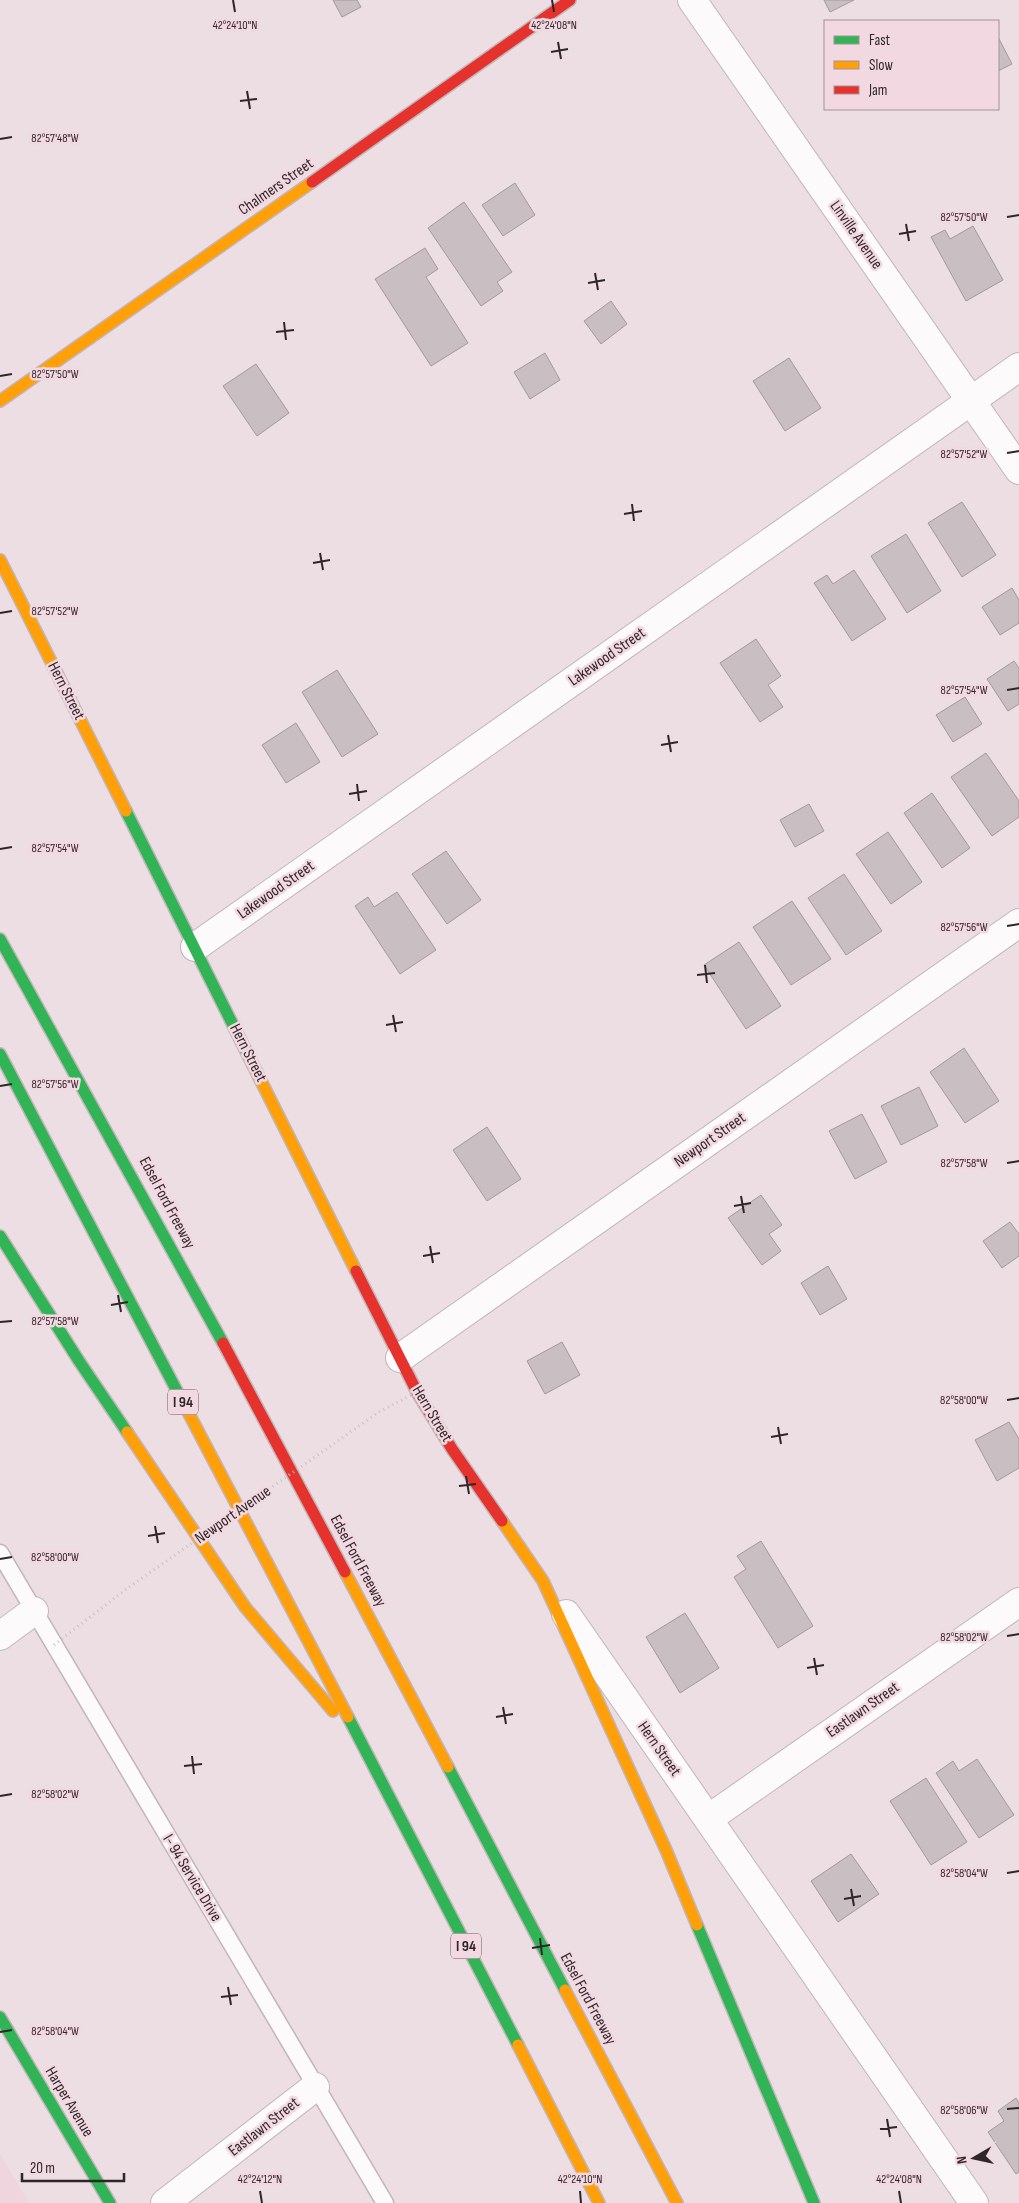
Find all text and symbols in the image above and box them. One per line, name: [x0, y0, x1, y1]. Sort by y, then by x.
text: 42°24'10"N: [213, 18, 257, 33]
text: 42°24'08"N: [531, 18, 577, 33]
legend: [824, 20, 999, 110]
text: Fast: [869, 31, 891, 50]
text: Slow: [869, 56, 893, 75]
text: Jam: [868, 81, 887, 100]
text: 82°57'48"W: [31, 131, 79, 146]
street label: Chalmers Street: [235, 154, 317, 220]
street label: Linville Avenue: [826, 197, 886, 273]
text: 82°57'50"W: [940, 210, 988, 225]
text: 82°57'50"W: [31, 367, 79, 382]
text: 82°57'52"W: [941, 447, 988, 462]
text: 82°57'52"W: [32, 604, 79, 619]
street label: Lakewood Street: [565, 623, 649, 690]
street label: Hern Street: [43, 659, 89, 723]
text: 82°57'54"W: [941, 683, 988, 698]
text: 82°57'54"W: [32, 841, 79, 856]
street label: Lakewood Street: [234, 856, 318, 923]
text: 82°57'56"W: [940, 920, 988, 935]
street label: Hern Street: [225, 1021, 271, 1085]
text: 82°57'56"W: [31, 1077, 79, 1092]
street label: Newport Street: [671, 1108, 749, 1172]
street label: Edsel Ford Freeway: [135, 1154, 199, 1252]
text: 82°57'58"W: [940, 1156, 988, 1171]
text: 82°57'58"W: [31, 1314, 79, 1329]
street label: Hern Street: [408, 1382, 456, 1446]
road number: I 94: [168, 1390, 198, 1414]
text: 82°58'00"W: [940, 1393, 988, 1408]
street label: Newport Avenue: [191, 1482, 275, 1548]
street label: Edsel Ford Freeway: [326, 1512, 390, 1610]
text: 82°58'00"W: [31, 1550, 79, 1565]
text: 82°58'02"W: [940, 1630, 988, 1645]
street label: Eastlawn Street: [823, 1678, 903, 1742]
street label: Hern Street: [633, 1718, 685, 1780]
text: 82°58'02"W: [31, 1787, 79, 1802]
street label: I- 94 Service Drive: [159, 1831, 225, 1925]
text: 82°58'04"W: [940, 1866, 988, 1881]
road number: I 94: [451, 1934, 481, 1958]
street label: Edsel Ford Freeway: [556, 1950, 620, 2048]
text: 82°58'04"W: [31, 2024, 79, 2039]
street label: Harper Avenue: [41, 2064, 97, 2140]
street label: Eastlawn Street: [225, 2093, 303, 2160]
text: 82°58'06"W: [940, 2103, 988, 2118]
north arrow: [949, 2133, 999, 2183]
scale bar: [22, 2150, 125, 2182]
text: N: [953, 2155, 971, 2165]
text: 20 m: [30, 2159, 55, 2178]
text: 42°24'12"N: [238, 2172, 282, 2187]
text: 42°24'10"N: [558, 2172, 602, 2187]
text: 42°24'08"N: [876, 2172, 922, 2187]

